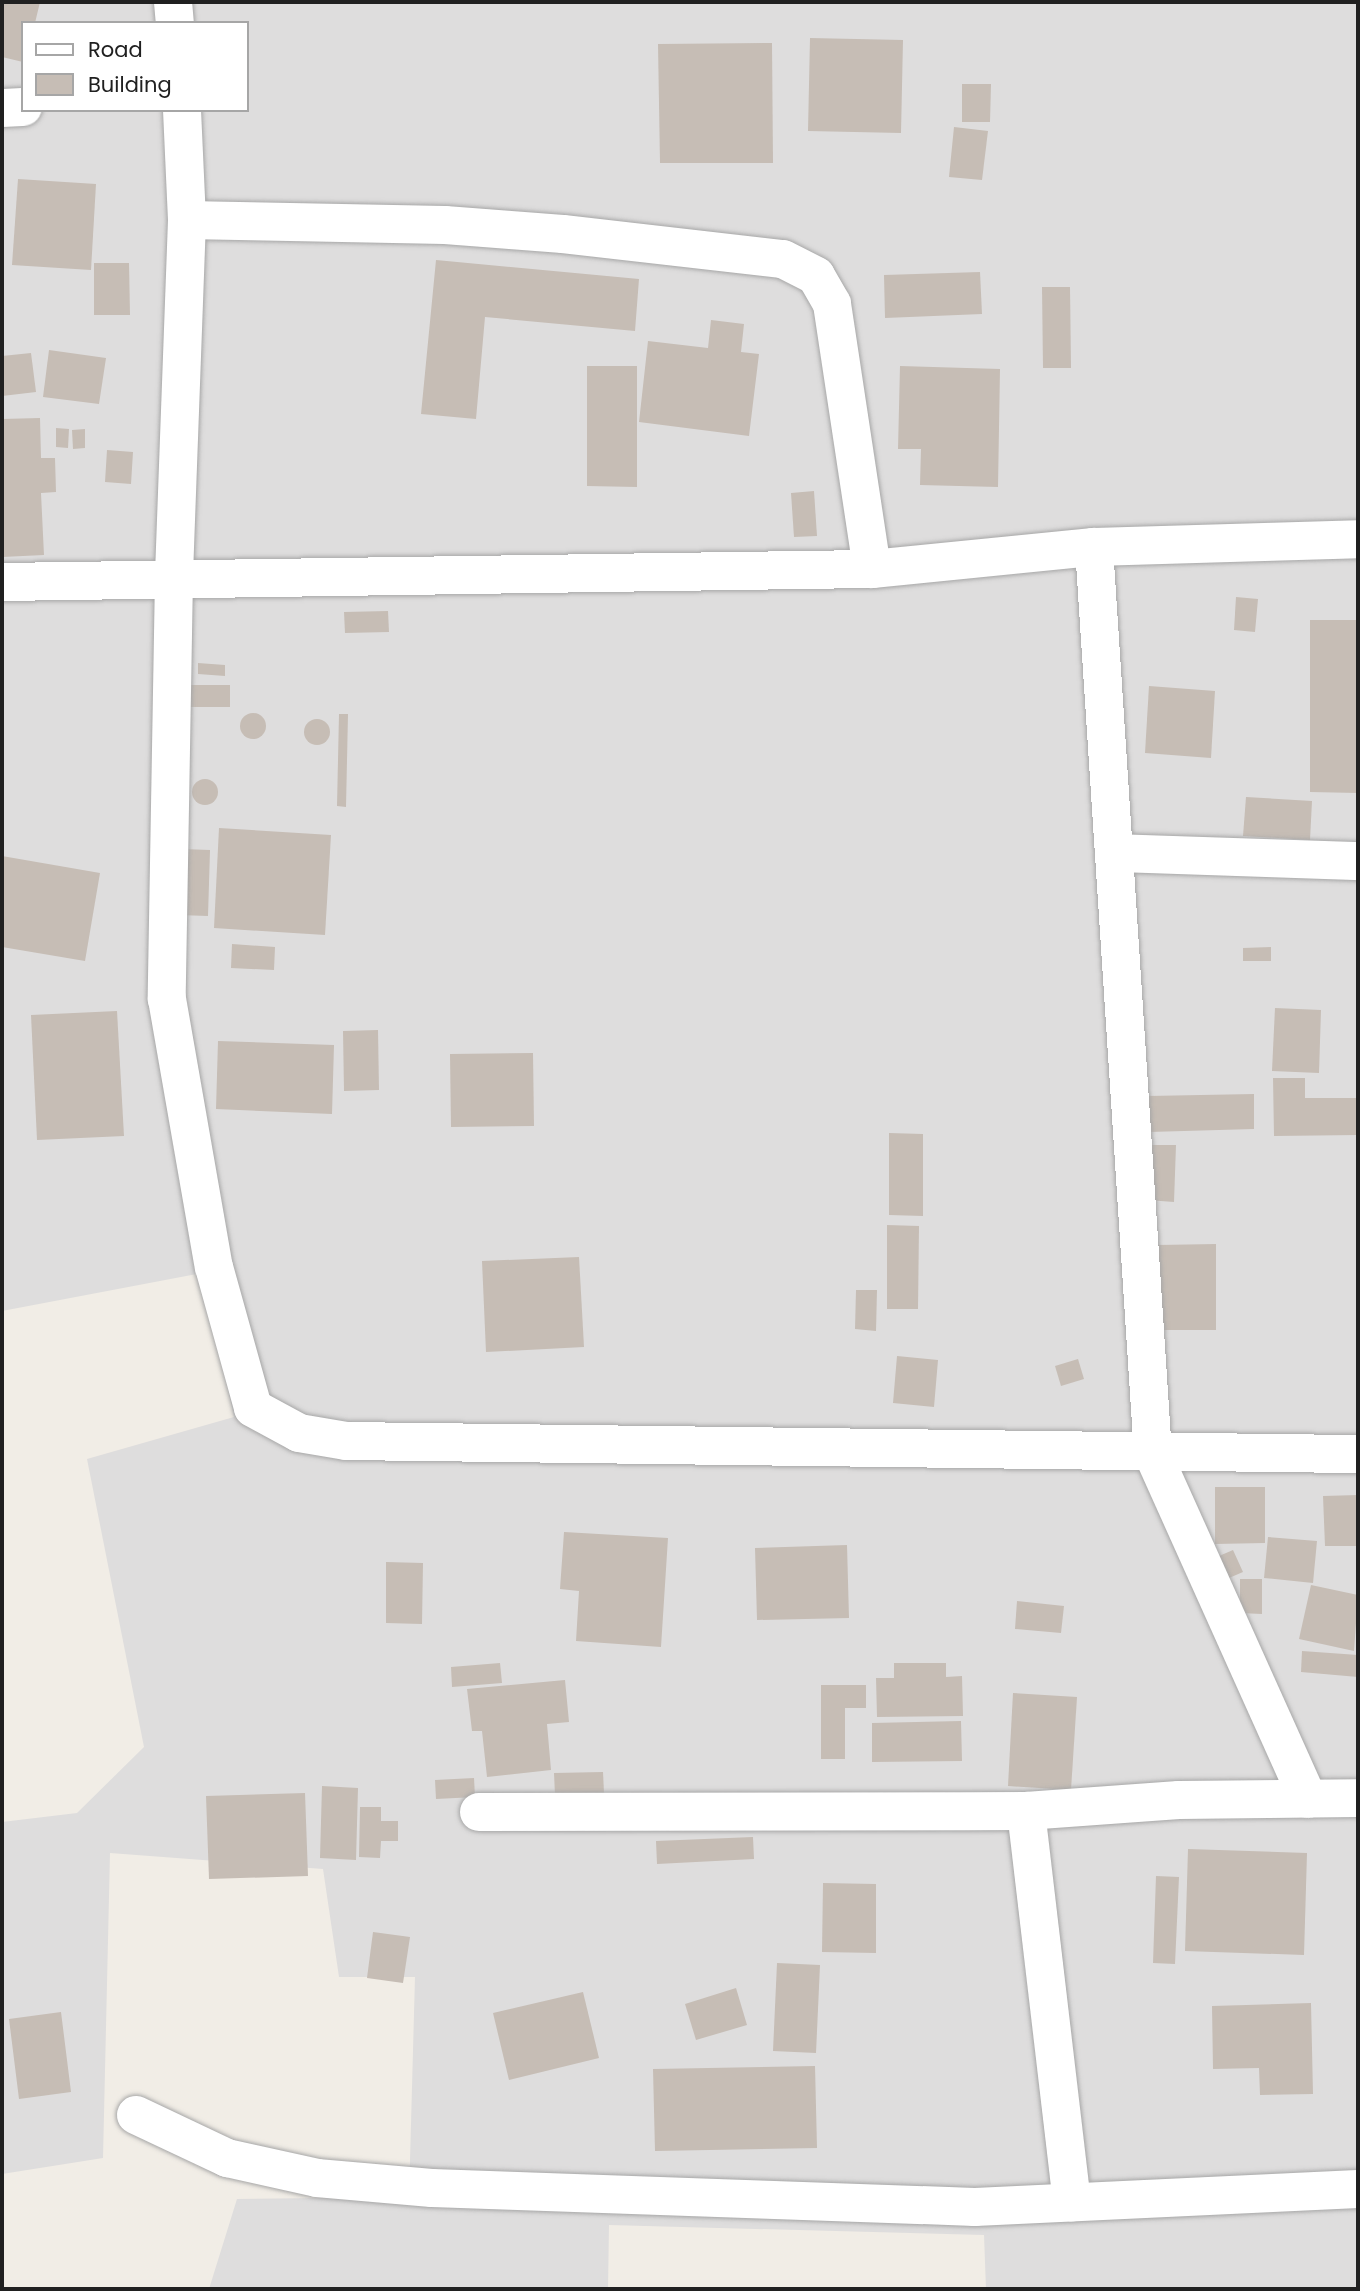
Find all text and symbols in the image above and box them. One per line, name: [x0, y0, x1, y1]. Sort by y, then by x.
legend: [21, 21, 248, 112]
text: Road: [88, 35, 143, 64]
text: Building: [88, 70, 172, 99]

